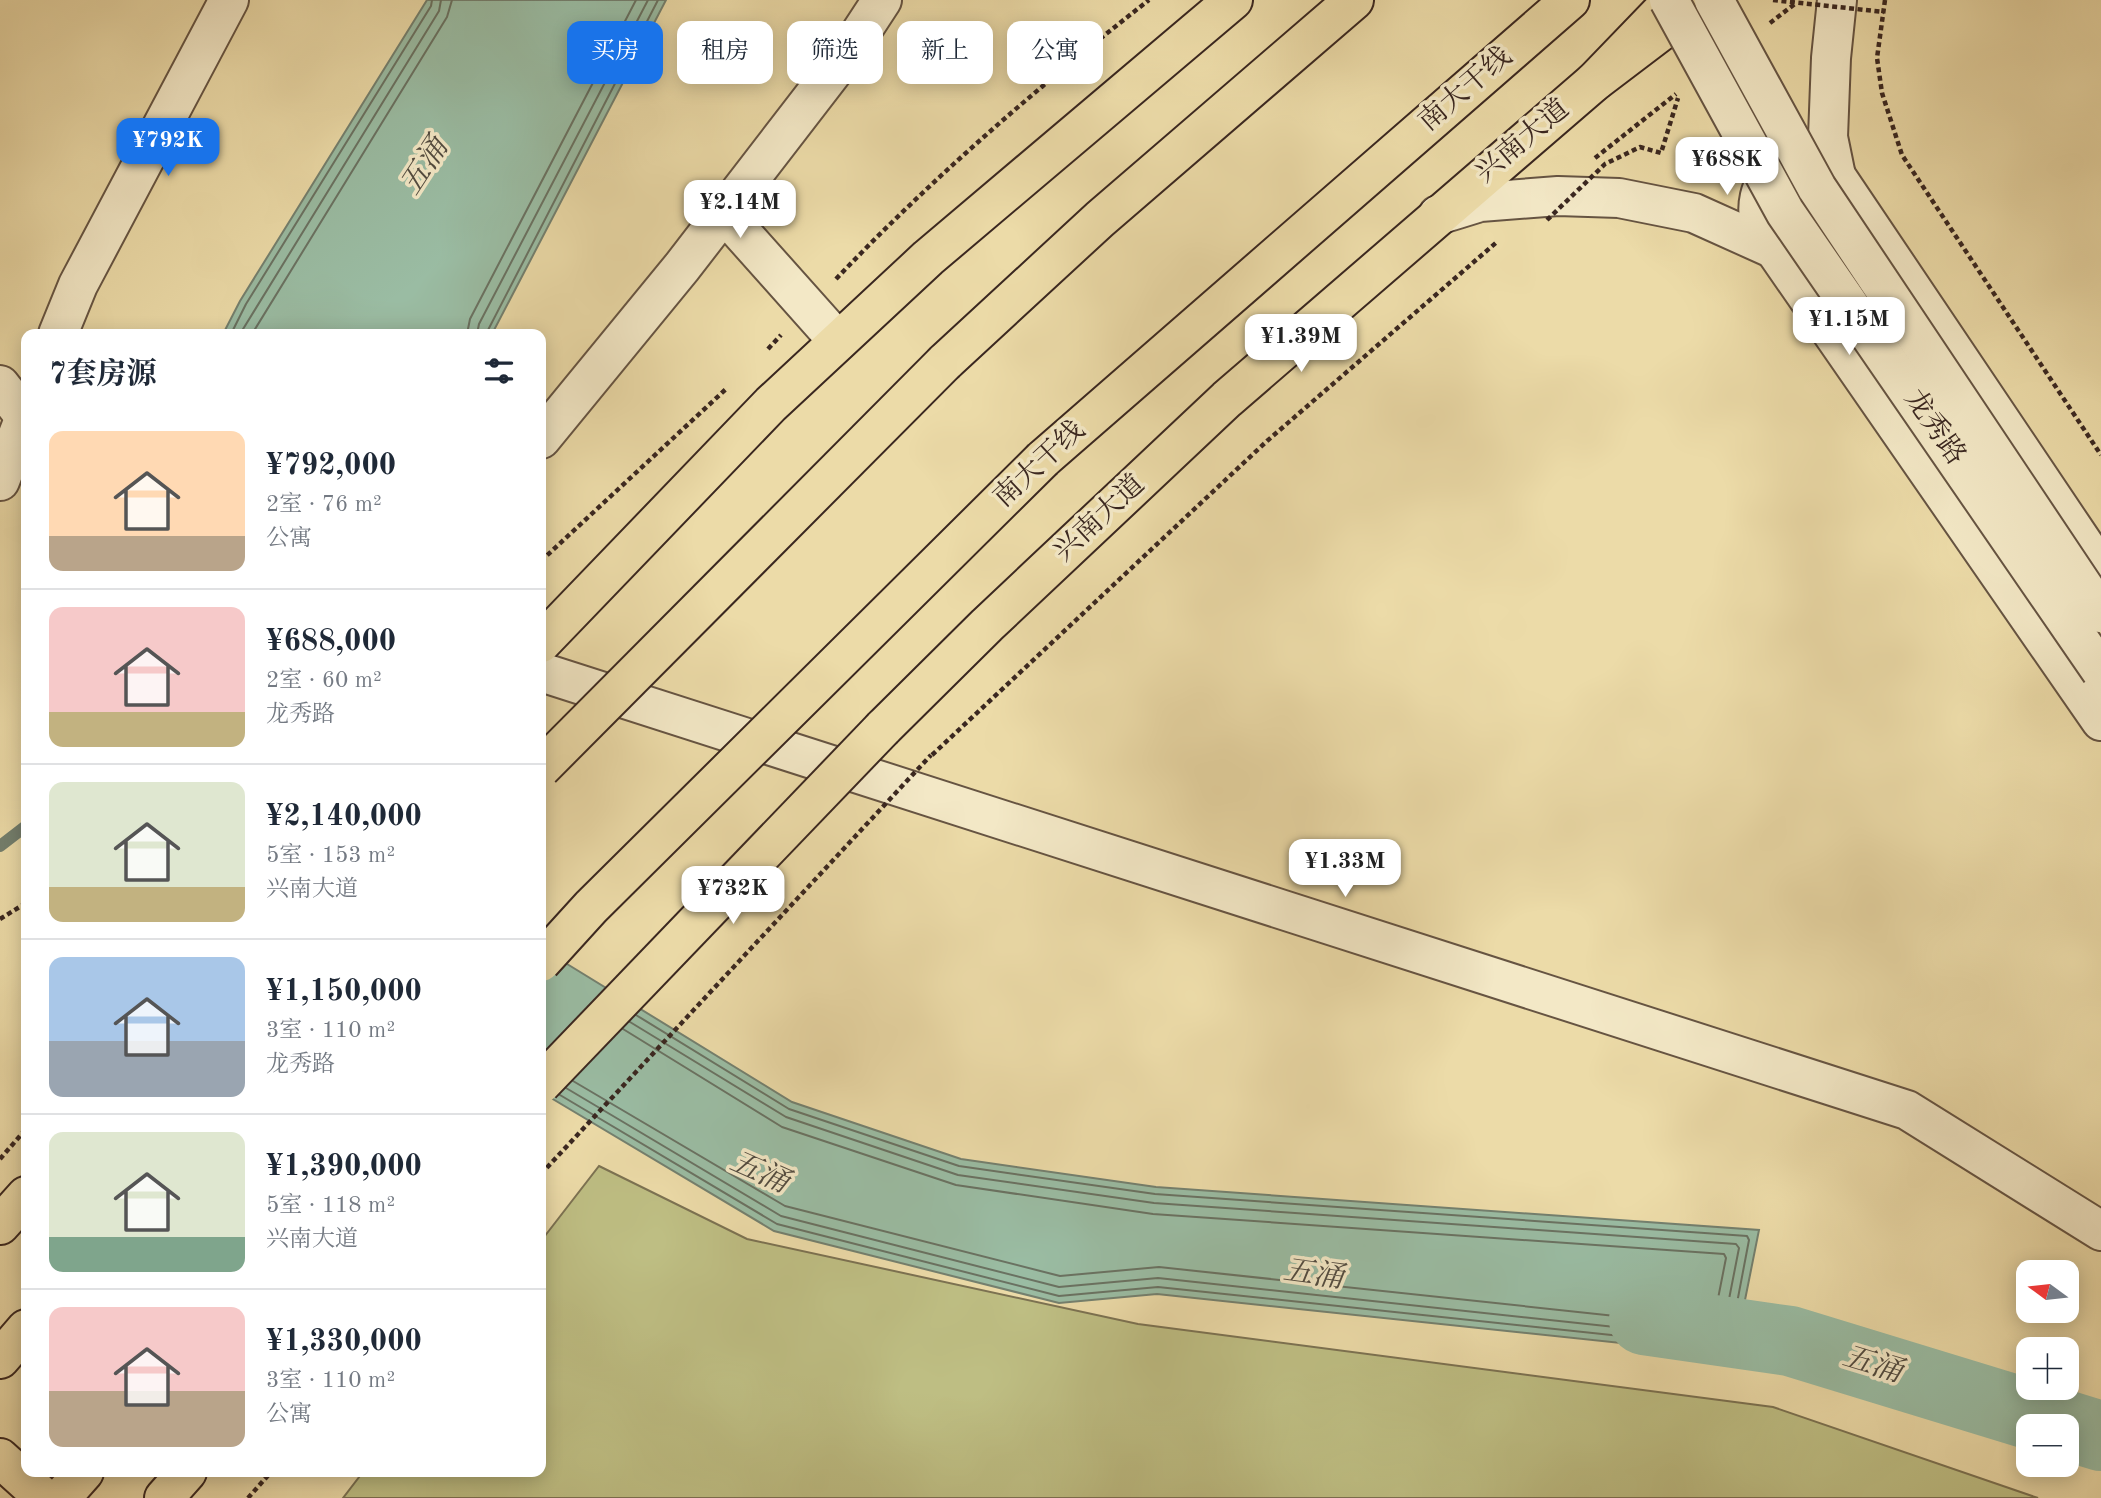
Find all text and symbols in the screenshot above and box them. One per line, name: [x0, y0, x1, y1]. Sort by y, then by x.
chip: 买房: [567, 21, 663, 84]
chip: 租房: [677, 21, 773, 84]
chip: 筛选: [787, 21, 883, 84]
chip: 新上: [897, 21, 993, 84]
chip: 公寓: [1007, 21, 1103, 84]
street label: 南大干线: [1413, 40, 1517, 137]
street label: 兴南大道: [1469, 93, 1575, 189]
pin: ¥792K: [119, 118, 217, 178]
text: ¥792K: [132, 129, 204, 152]
water label: 五涌: [394, 130, 456, 200]
pin: ¥688K: [1678, 138, 1776, 197]
text: ¥688K: [1691, 148, 1763, 171]
pin: ¥2.14M: [683, 180, 797, 240]
text: ¥2.14M: [700, 191, 780, 214]
pin: ¥1.15M: [1792, 298, 1906, 357]
text: ¥1.15M: [1809, 308, 1889, 331]
pin: ¥1.39M: [1244, 314, 1358, 374]
text: ¥1.39M: [1261, 325, 1341, 348]
icon: filters: [480, 352, 518, 390]
text: 7套房源: [49, 360, 156, 390]
street label: 龙秀路: [1898, 384, 1972, 470]
street label: 南大干线: [987, 414, 1091, 513]
text: ¥792,000: [266, 451, 396, 481]
icon: home: [105, 459, 189, 543]
street label: 兴南大道: [1047, 468, 1151, 567]
text: 2室 · 76 m²: [266, 493, 382, 516]
text: 公寓: [266, 527, 312, 550]
text: ¥688,000: [266, 627, 396, 657]
icon: home: [105, 635, 189, 719]
text: 2室 · 60 m²: [266, 669, 382, 692]
text: 龙秀路: [266, 703, 335, 726]
text: ¥2,140,000: [266, 802, 422, 832]
icon: home: [105, 810, 189, 894]
pin: ¥1.33M: [1288, 839, 1402, 899]
text: 5室 · 153 m²: [266, 844, 395, 867]
text: ¥1.33M: [1305, 850, 1385, 873]
pin: ¥732K: [684, 866, 782, 926]
text: ¥732K: [697, 877, 769, 900]
text: 兴南大道: [266, 878, 358, 901]
text: ¥1,150,000: [266, 977, 422, 1007]
icon: home: [105, 985, 189, 1069]
text: 3室 · 110 m²: [266, 1019, 395, 1042]
text: 龙秀路: [266, 1053, 335, 1076]
water label: 五涌: [725, 1145, 796, 1200]
text: ¥1,390,000: [266, 1152, 422, 1182]
icon: home: [105, 1160, 189, 1244]
text: 5室 · 118 m²: [266, 1194, 395, 1217]
text: 兴南大道: [266, 1228, 358, 1251]
water label: 五涌: [1281, 1254, 1348, 1294]
north arrow: [2016, 1260, 2079, 1323]
map controls: [2016, 1260, 2079, 1477]
text: ¥1,330,000: [266, 1327, 422, 1357]
icon: home: [105, 1335, 189, 1419]
button: +: [2016, 1337, 2079, 1400]
water label: 五涌: [1839, 1340, 1909, 1389]
text: 3室 · 110 m²: [266, 1369, 395, 1392]
text: 公寓: [266, 1403, 312, 1426]
button: −: [2016, 1414, 2079, 1477]

